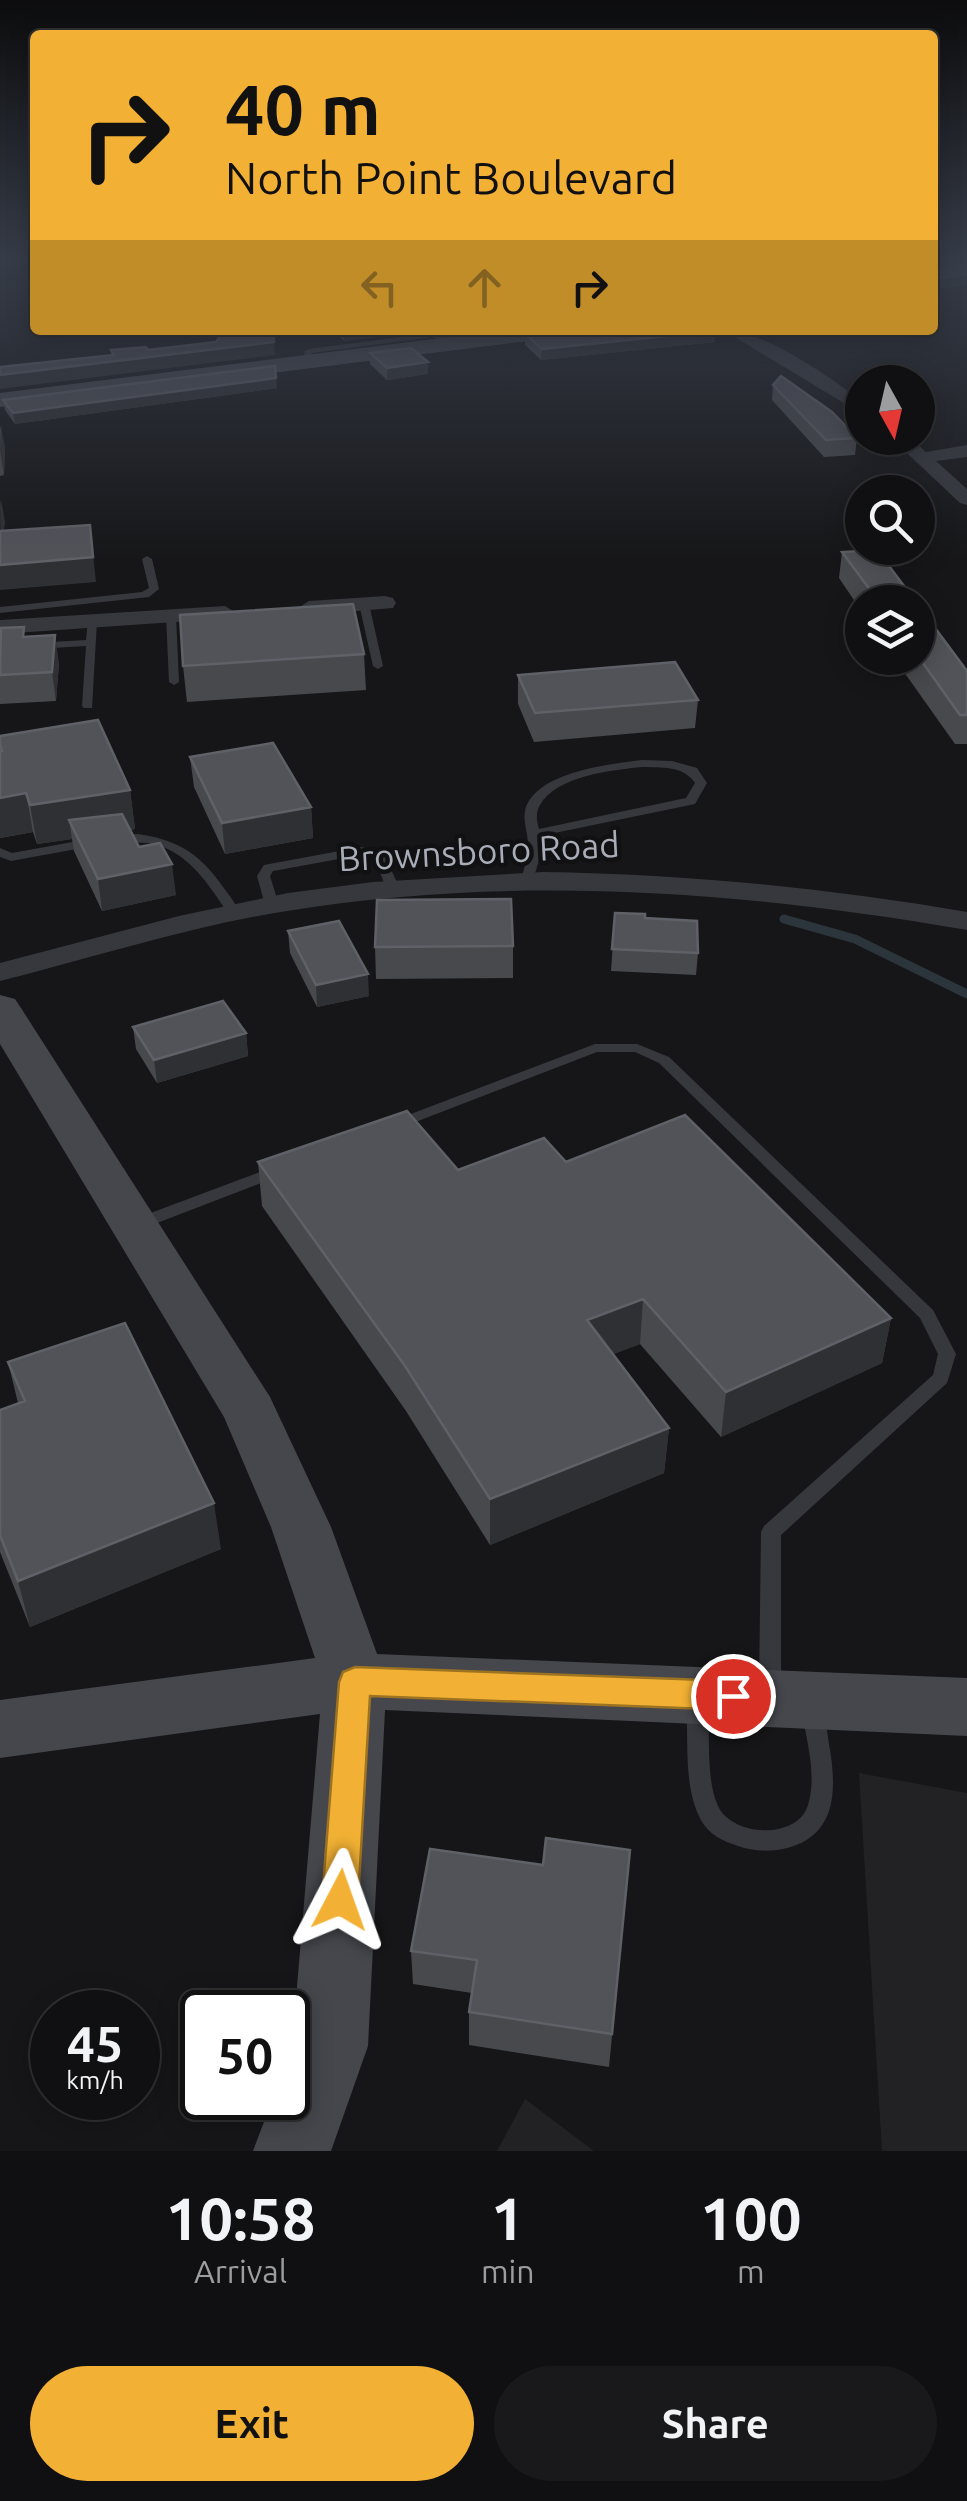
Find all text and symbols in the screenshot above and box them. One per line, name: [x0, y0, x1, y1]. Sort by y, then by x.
icon: right: [60, 70, 190, 200]
text: 40 m: [225, 70, 381, 148]
text: North Point Boulevard: [225, 152, 677, 203]
icon: left: [352, 260, 407, 315]
icon: ahead: [457, 260, 512, 315]
icon: right: [562, 260, 617, 315]
north arrow: [845, 365, 935, 455]
map controls: [845, 365, 935, 675]
button: search: [845, 475, 935, 565]
button: layers: [845, 585, 935, 675]
street label: Brownsboro Road: [337, 824, 621, 878]
pin: [691, 1654, 776, 1739]
icon: arrive: [706, 1669, 761, 1724]
position arrow: [288, 1848, 392, 1952]
speed limit sign: 50: [180, 1990, 310, 2120]
text: 45: [67, 2015, 123, 2071]
text: km/h: [66, 2066, 124, 2094]
text: 10:58: [165, 2184, 316, 2251]
text: 1: [491, 2184, 525, 2251]
text: 100: [700, 2184, 802, 2251]
text: Arrival: [194, 2253, 287, 2289]
text: min: [481, 2253, 535, 2289]
text: m: [737, 2253, 765, 2289]
button: Exit: [30, 2366, 474, 2481]
button: Share: [494, 2366, 937, 2481]

